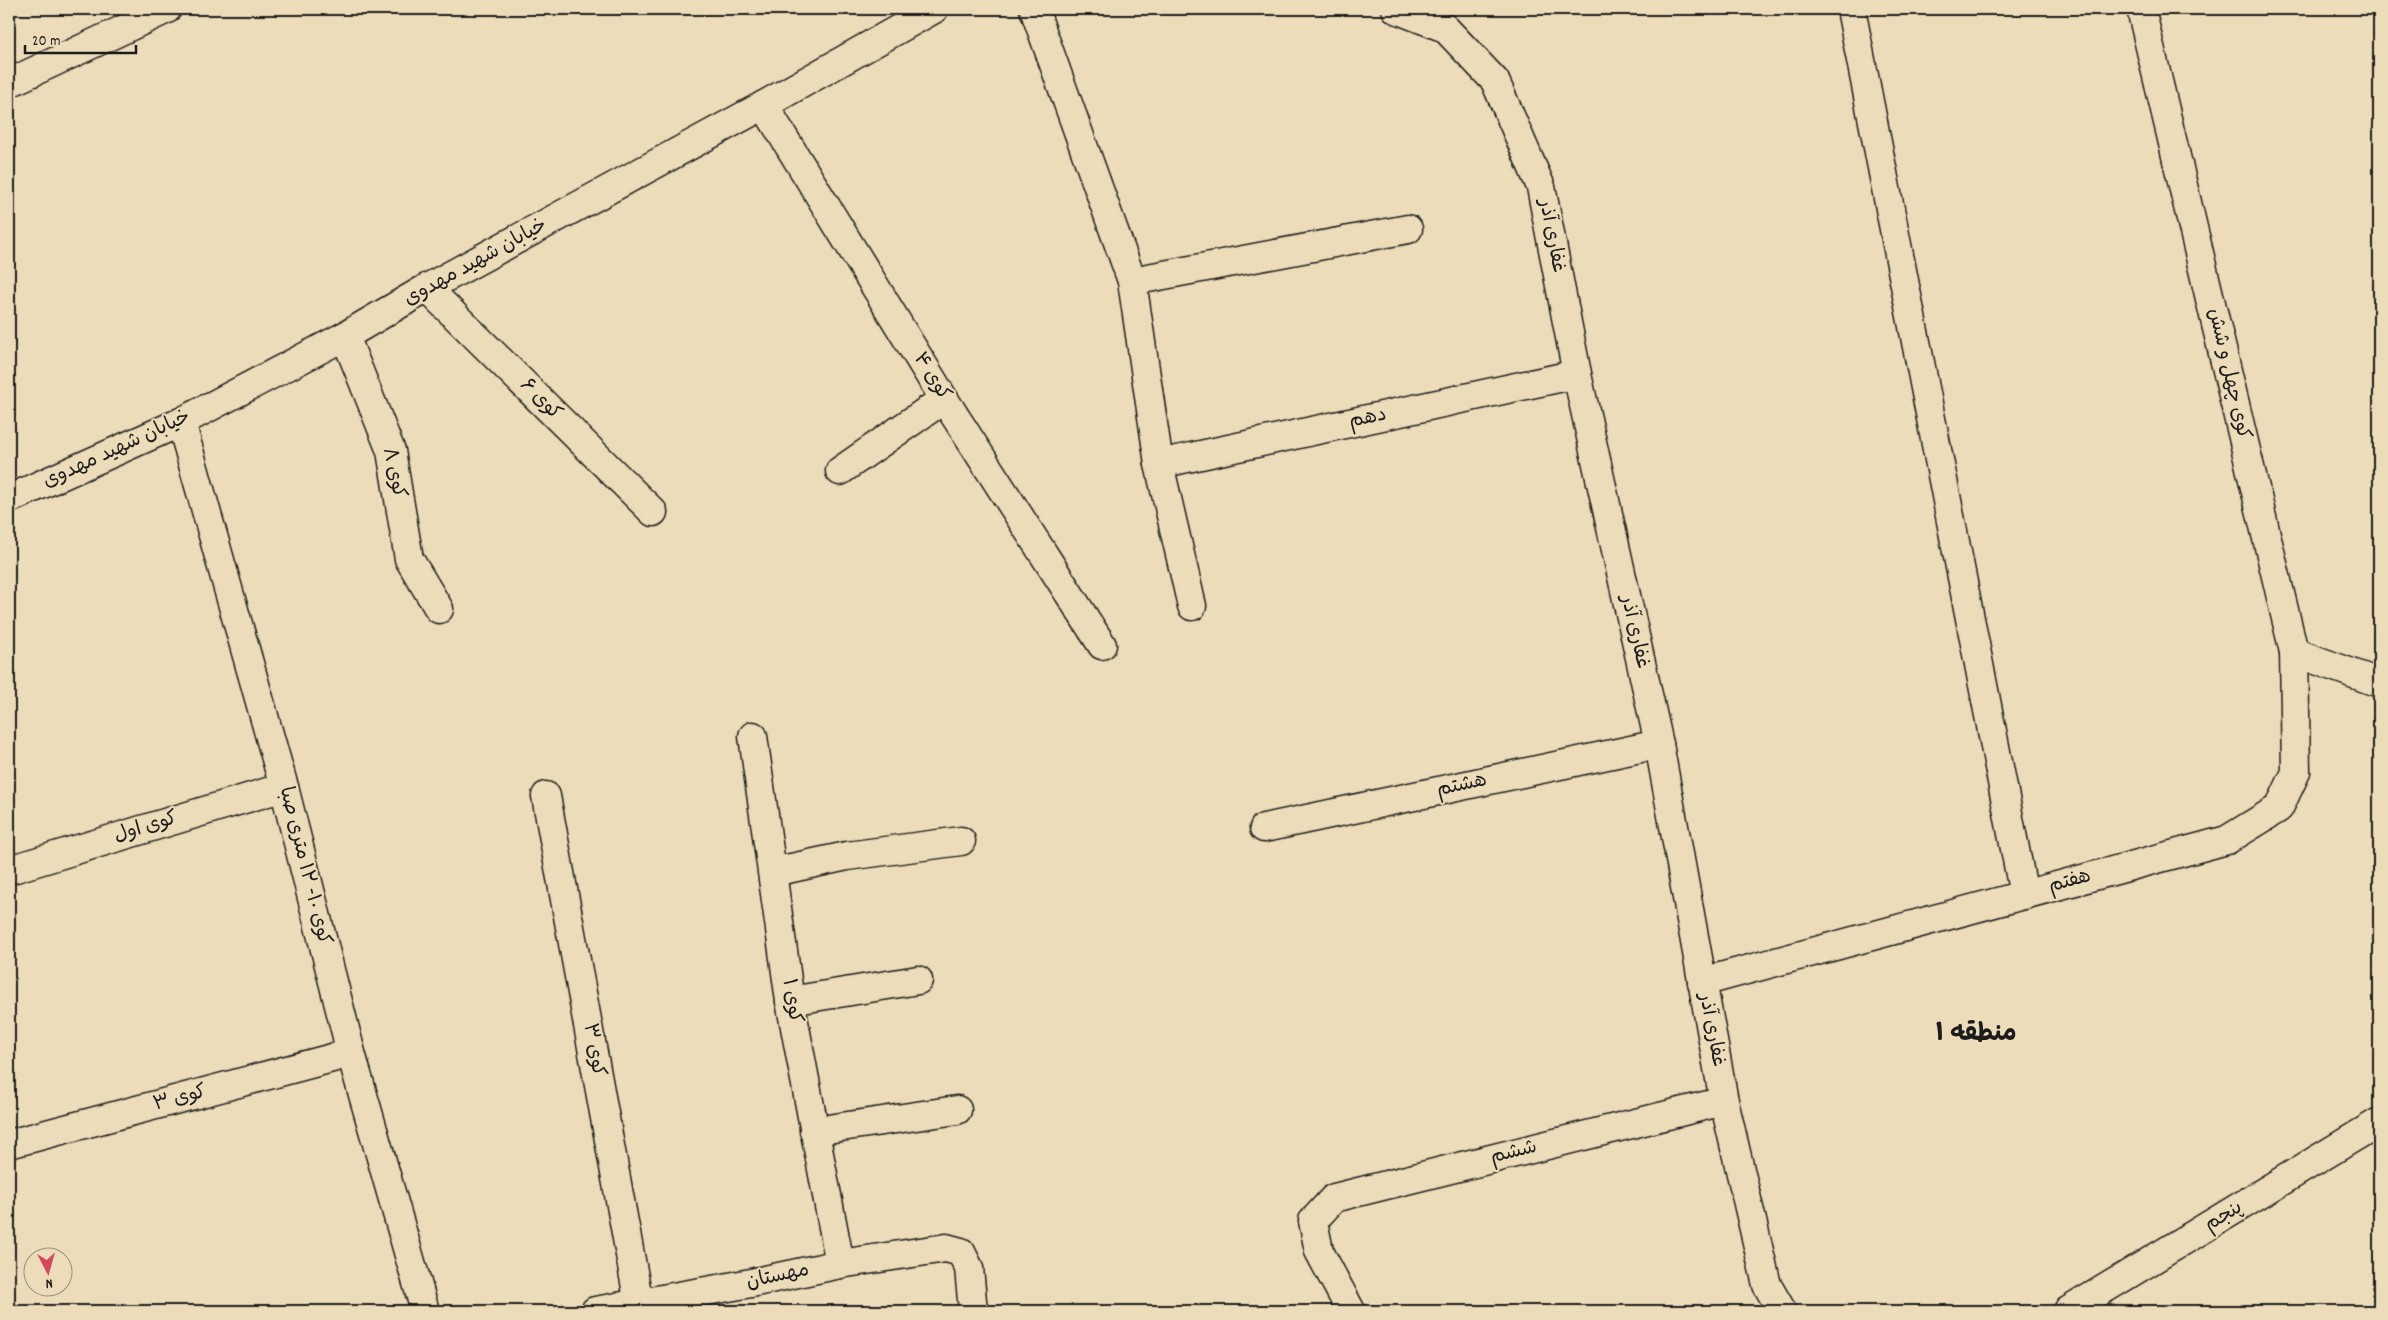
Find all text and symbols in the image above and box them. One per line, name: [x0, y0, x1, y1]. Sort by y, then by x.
scale bar: [25, 22, 136, 54]
text: 20 m: [32, 31, 60, 53]
street label: غفاری آذر: [1530, 195, 1572, 275]
street label: خیابان شهید مهدوی: [399, 212, 553, 314]
street label: کوی چهل و شش: [2199, 306, 2257, 442]
street label: کوی ۴: [905, 347, 957, 407]
street label: کوی ۶: [513, 373, 567, 427]
street label: دهم: [1347, 401, 1389, 437]
street label: خیابان شهید مهدوی: [39, 404, 195, 496]
street label: کوی ۸: [374, 445, 412, 501]
street label: غفاری آذر: [1612, 591, 1656, 671]
street label: هشتم: [1434, 767, 1490, 805]
street label: کوی ۱۰- ۱۲ متری صبا: [271, 784, 337, 948]
street label: کوی اول: [111, 805, 181, 851]
street label: هفتم: [2046, 863, 2094, 901]
street label: کوی ۱: [774, 977, 808, 1025]
street label: غفاری آذر: [1690, 989, 1732, 1069]
district label: منطقه ۱: [1936, 1017, 2016, 1053]
street label: کوی ۳: [575, 1021, 611, 1079]
street label: کوی ۳: [150, 1079, 210, 1119]
street label: ششم: [1488, 1134, 1540, 1172]
street label: پنجم: [2200, 1195, 2248, 1239]
north arrow: [22, 1248, 72, 1298]
street label: مهستان: [744, 1257, 812, 1297]
text: N: [45, 1273, 54, 1293]

